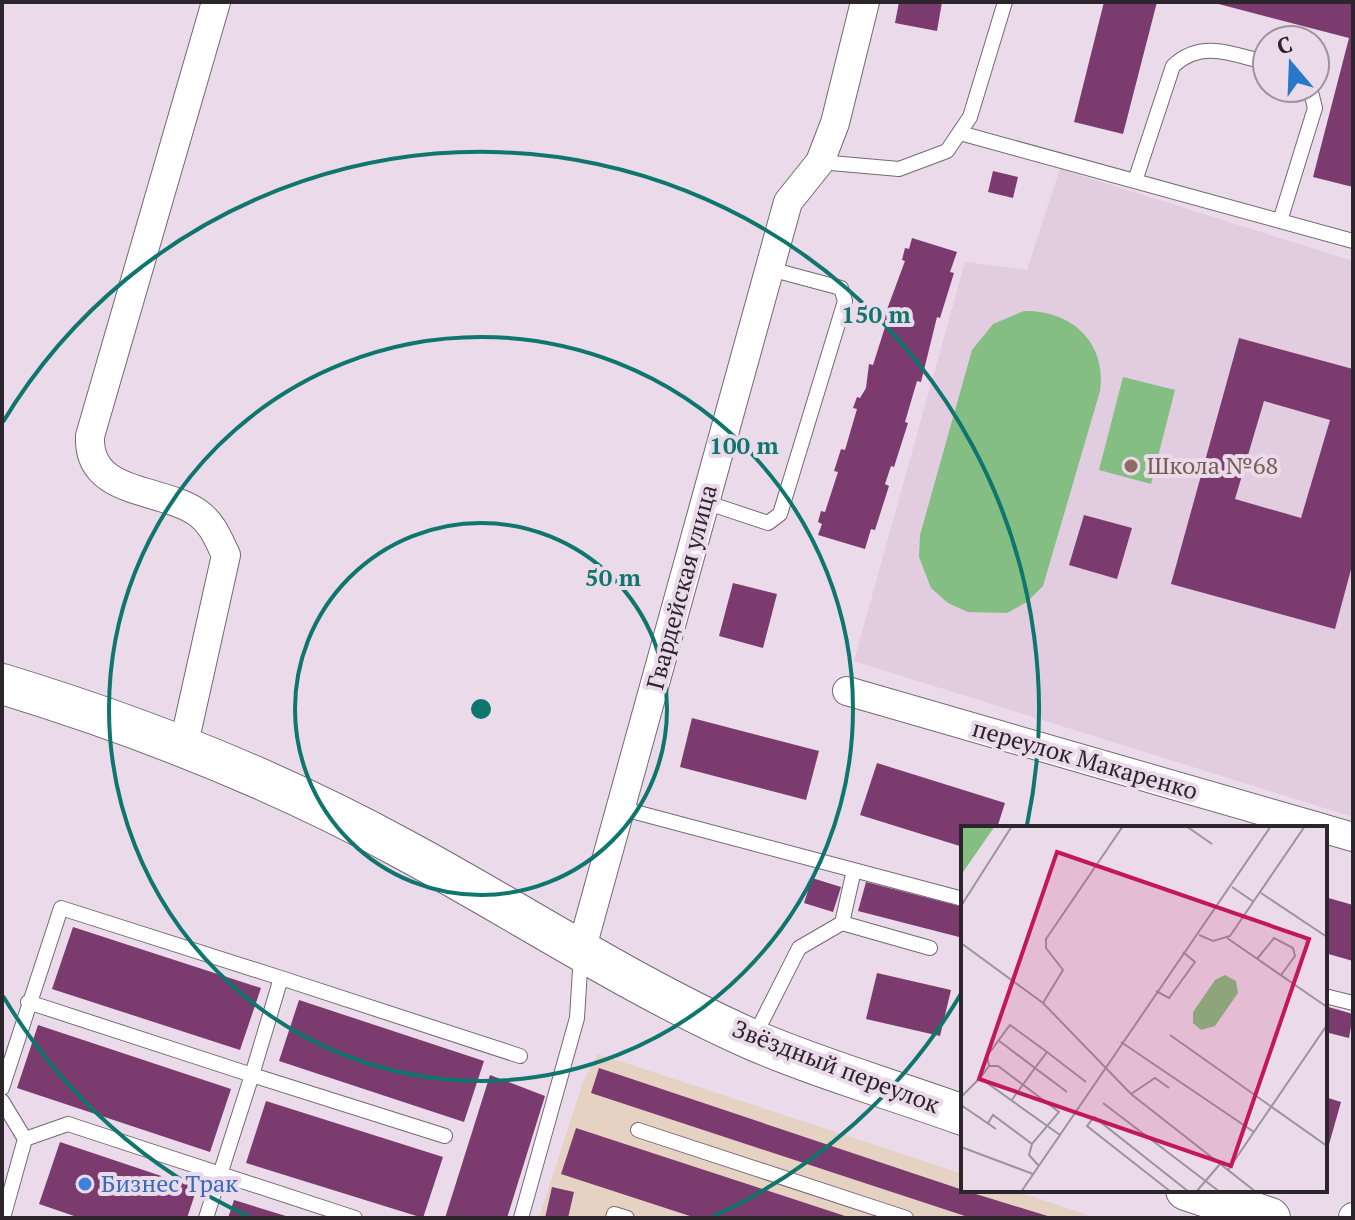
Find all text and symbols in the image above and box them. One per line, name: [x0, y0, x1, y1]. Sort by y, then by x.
north arrow: [1251, 24, 1331, 104]
text: С: [1273, 29, 1296, 61]
text: 150 m: [841, 298, 911, 330]
text: 100 m: [709, 429, 779, 461]
place label: Школа №68: [1147, 449, 1278, 481]
marker: Школа №68: [1122, 457, 1140, 475]
street label: Гвардейская улица: [638, 481, 724, 693]
text: 50 m: [585, 561, 641, 593]
centre of rings: [467, 695, 495, 723]
street label: переулок Макаренко: [969, 712, 1202, 807]
inset map: [961, 826, 1327, 1192]
street label: Звёздный переулок: [728, 1012, 944, 1120]
place label: Бизнес Трак: [101, 1167, 238, 1199]
marker: Бизнес Трак: [76, 1175, 94, 1193]

